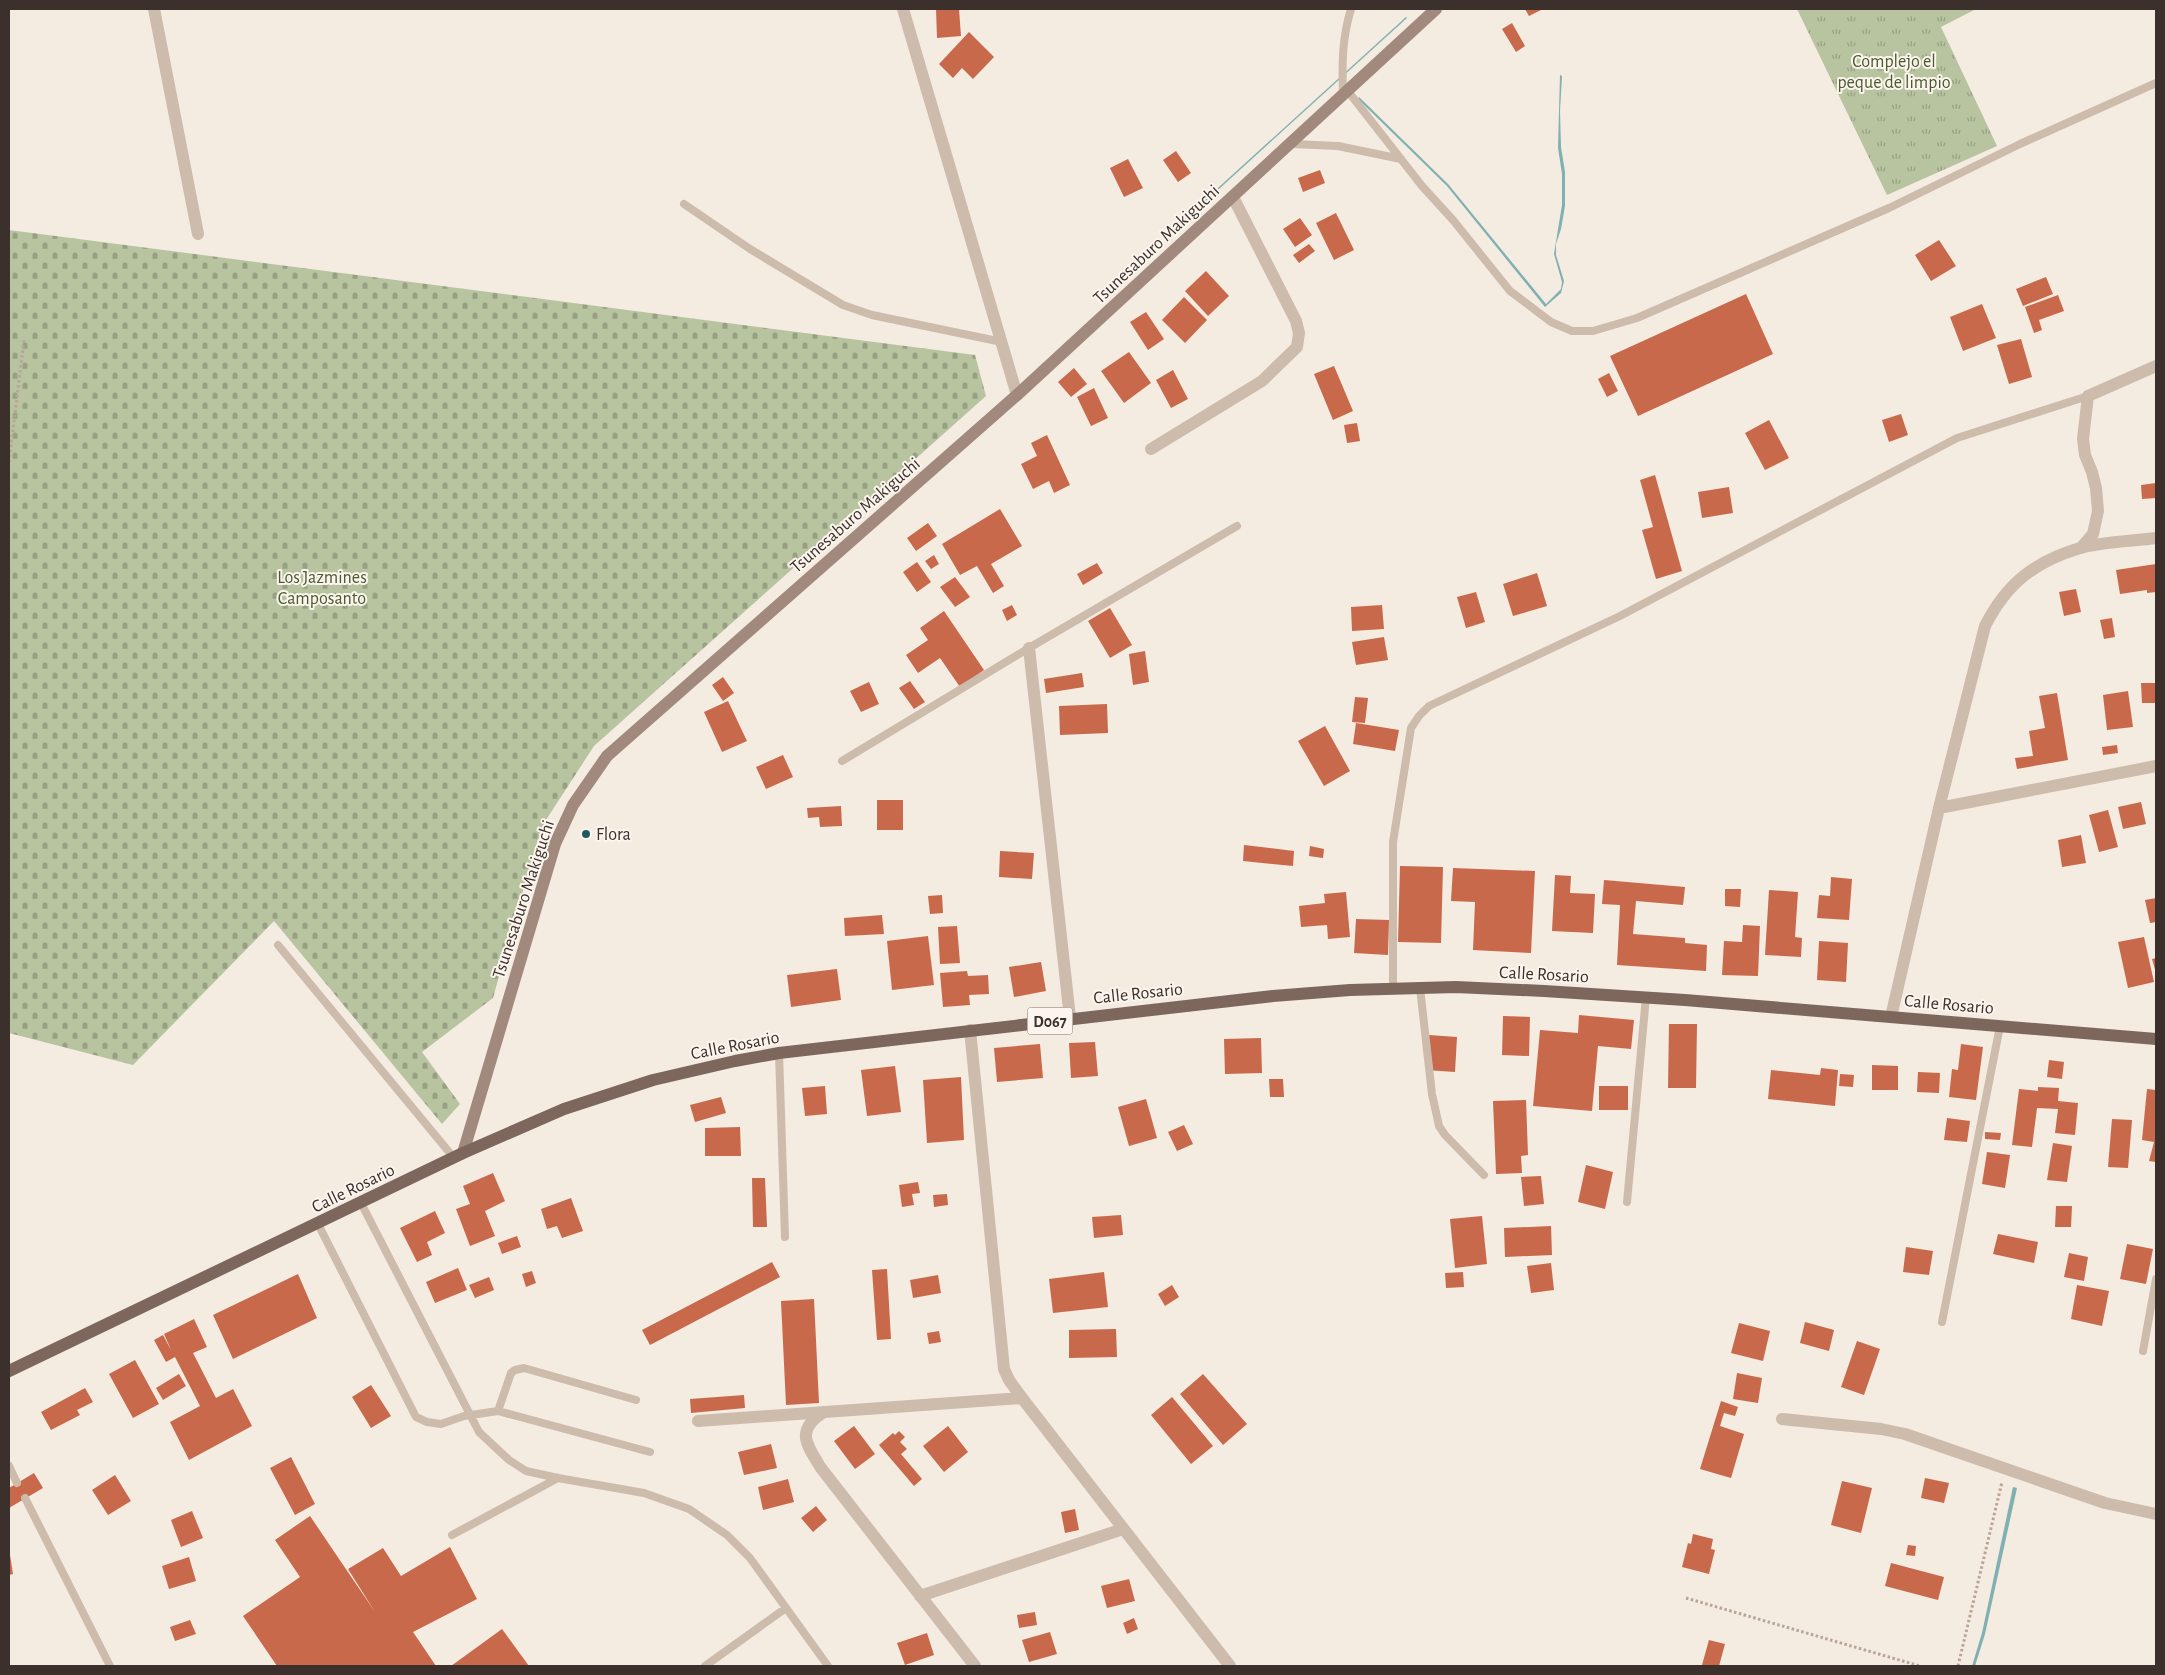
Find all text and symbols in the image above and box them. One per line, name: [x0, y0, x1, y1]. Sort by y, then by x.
park label: Complejo el peque de limpio: [1837, 53, 1951, 92]
street label: Tsunesaburo Makiguchi: [1090, 182, 1223, 308]
street label: Tsunesaburo Makiguchi: [787, 455, 924, 577]
park label: Los Jazmines Camposanto: [277, 569, 367, 608]
street label: Tsunesaburo Makiguchi: [490, 818, 558, 981]
place label: Flora: [596, 826, 631, 844]
marker: Flora: [580, 828, 592, 840]
street label: Calle Rosario: [1499, 964, 1589, 986]
street label: Calle Rosario: [1092, 980, 1184, 1008]
street label: Calle Rosario: [1903, 992, 1995, 1018]
road number: D067: [1028, 1008, 1072, 1034]
street label: Calle Rosario: [689, 1029, 781, 1063]
street label: Calle Rosario: [309, 1161, 398, 1217]

